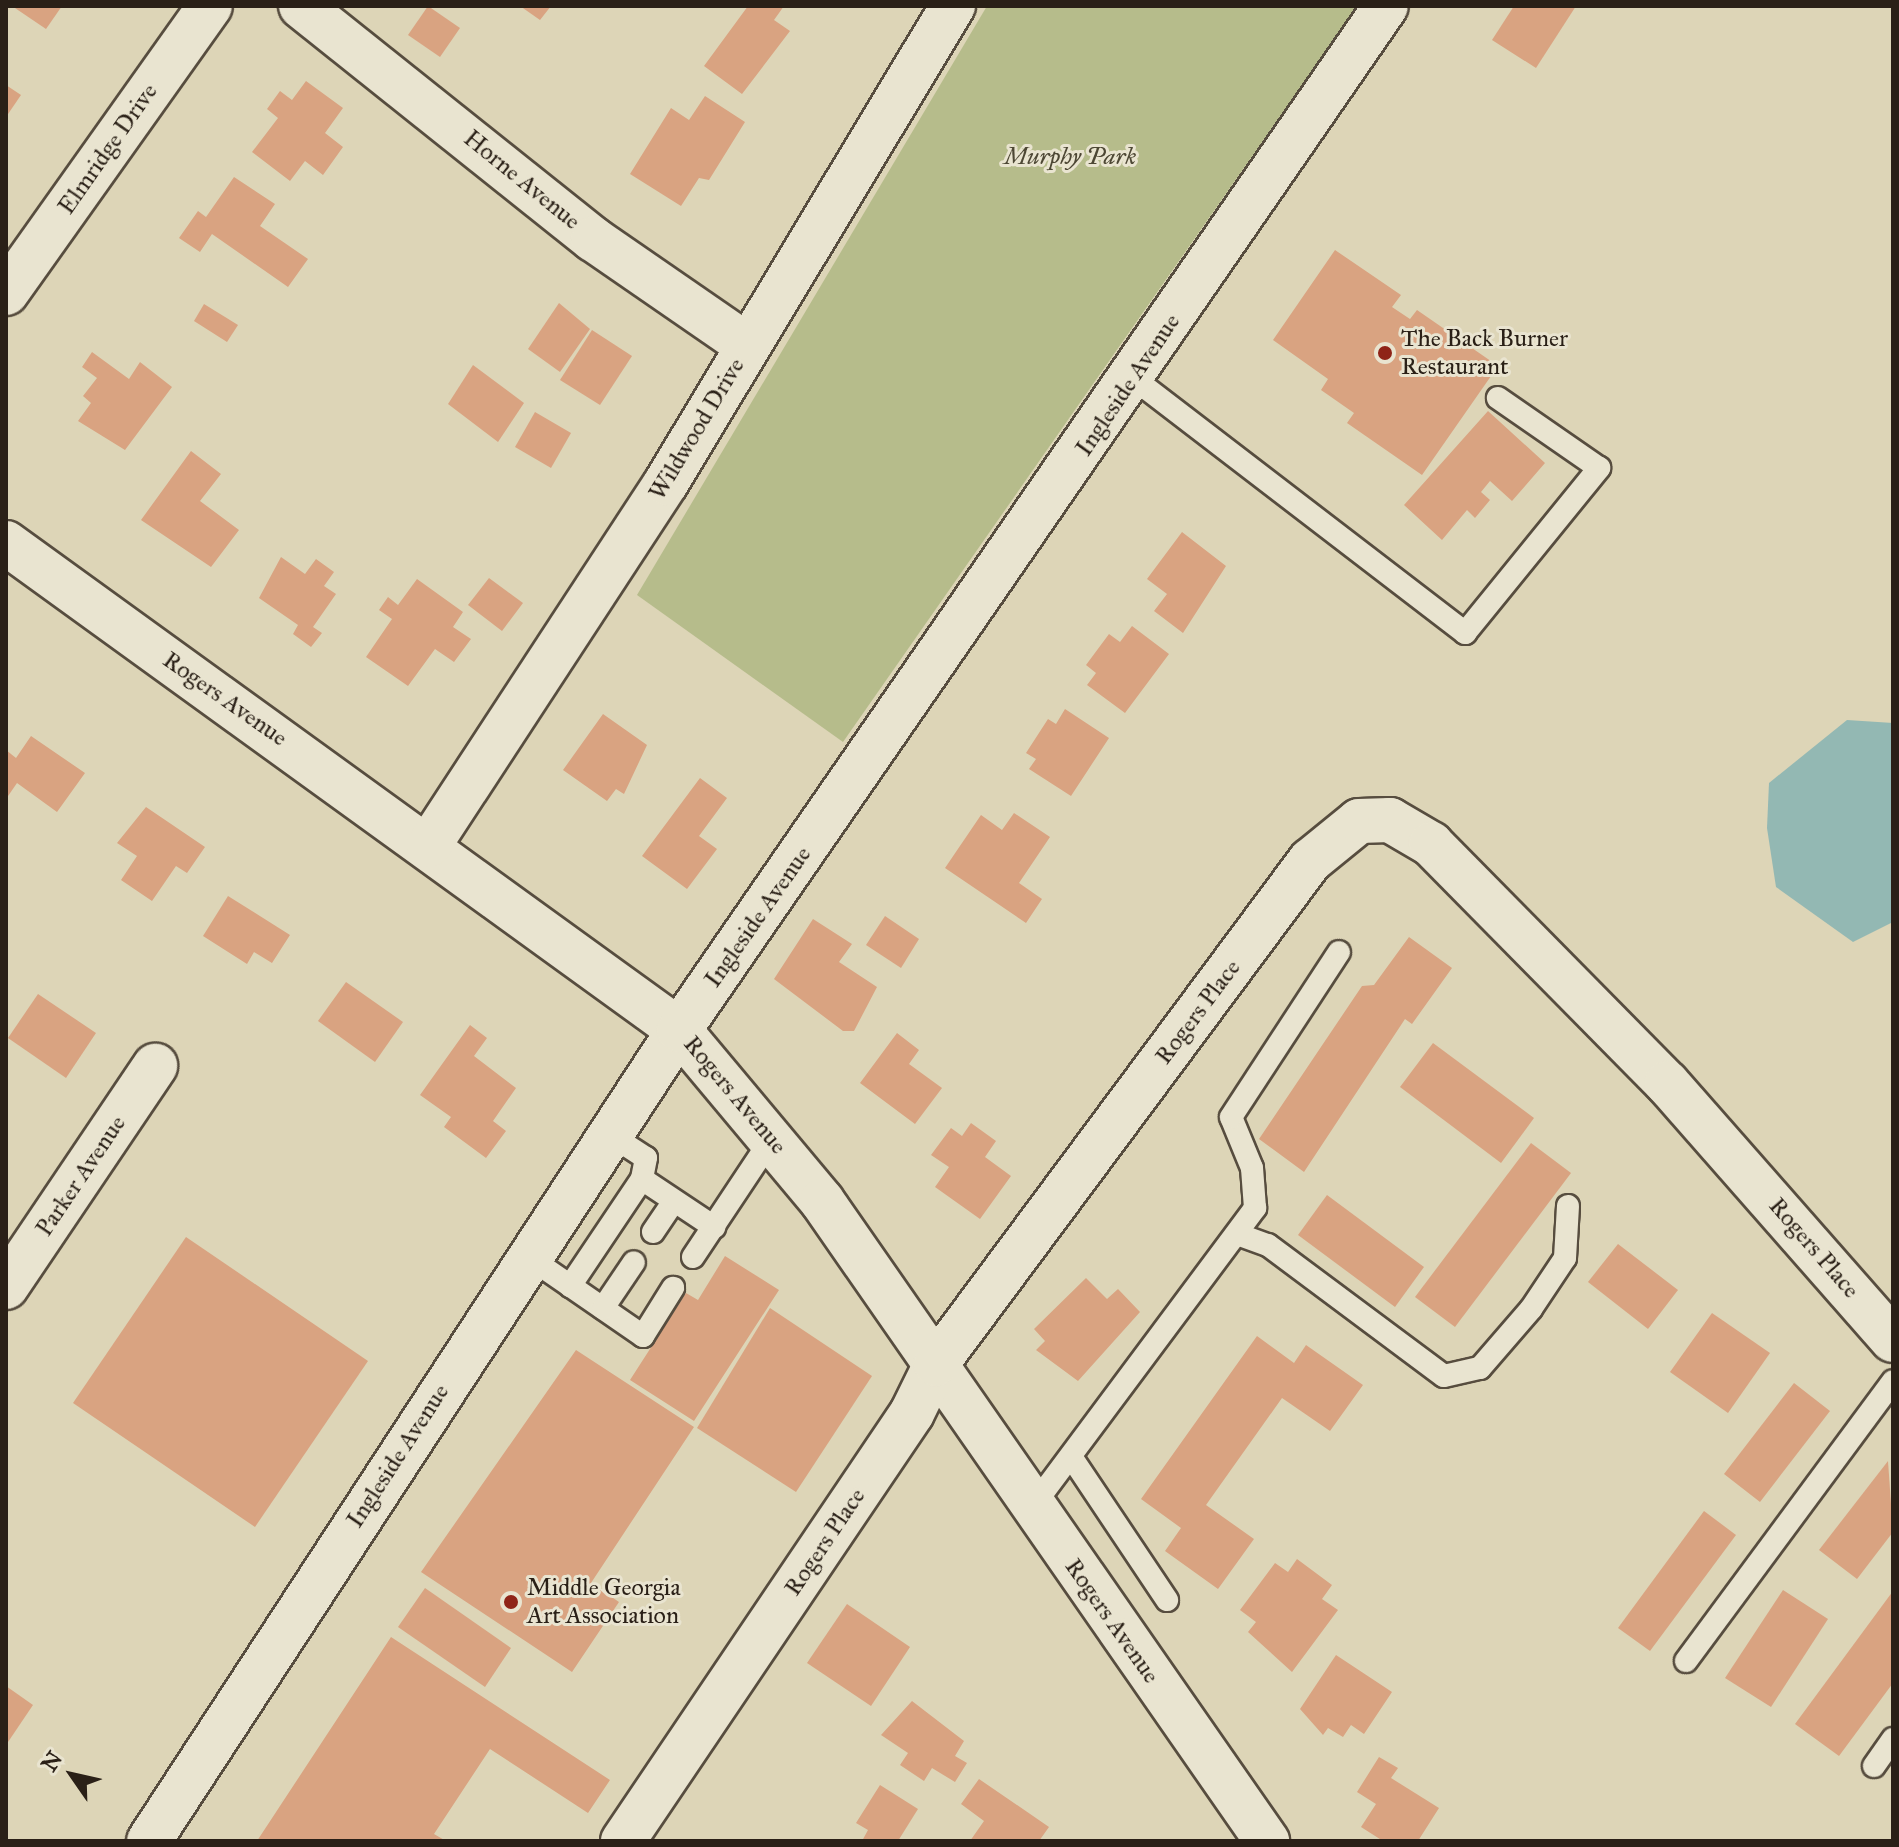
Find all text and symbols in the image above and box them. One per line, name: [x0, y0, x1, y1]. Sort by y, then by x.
street label: Elmridge Drive: [52, 78, 164, 220]
street label: Horne Avenue: [458, 124, 586, 236]
park label: Murphy Park: [1004, 143, 1136, 171]
street label: Ingleside Avenue: [1070, 308, 1186, 462]
place label: The Back Burner Restaurant: [1401, 325, 1568, 381]
marker: The Back Burner Restaurant: [1376, 344, 1394, 362]
street label: Wildwood Drive: [643, 353, 751, 505]
street label: Rogers Avenue: [157, 646, 293, 752]
street label: Ingleside Avenue: [699, 841, 817, 993]
street label: Rogers Place: [1149, 954, 1247, 1070]
street label: Rogers Avenue: [677, 1030, 793, 1160]
street label: Parker Avenue: [30, 1110, 132, 1242]
street label: Rogers Place: [1763, 1192, 1865, 1304]
street label: Ingleside Avenue: [341, 1379, 455, 1533]
street label: Rogers Place: [779, 1483, 871, 1601]
street label: Rogers Avenue: [1059, 1553, 1165, 1689]
place label: Middle Georgia Art Association: [527, 1574, 681, 1630]
marker: Middle Georgia Art Association: [502, 1593, 520, 1611]
north arrow: [32, 1735, 112, 1815]
text: N: [35, 1746, 68, 1777]

